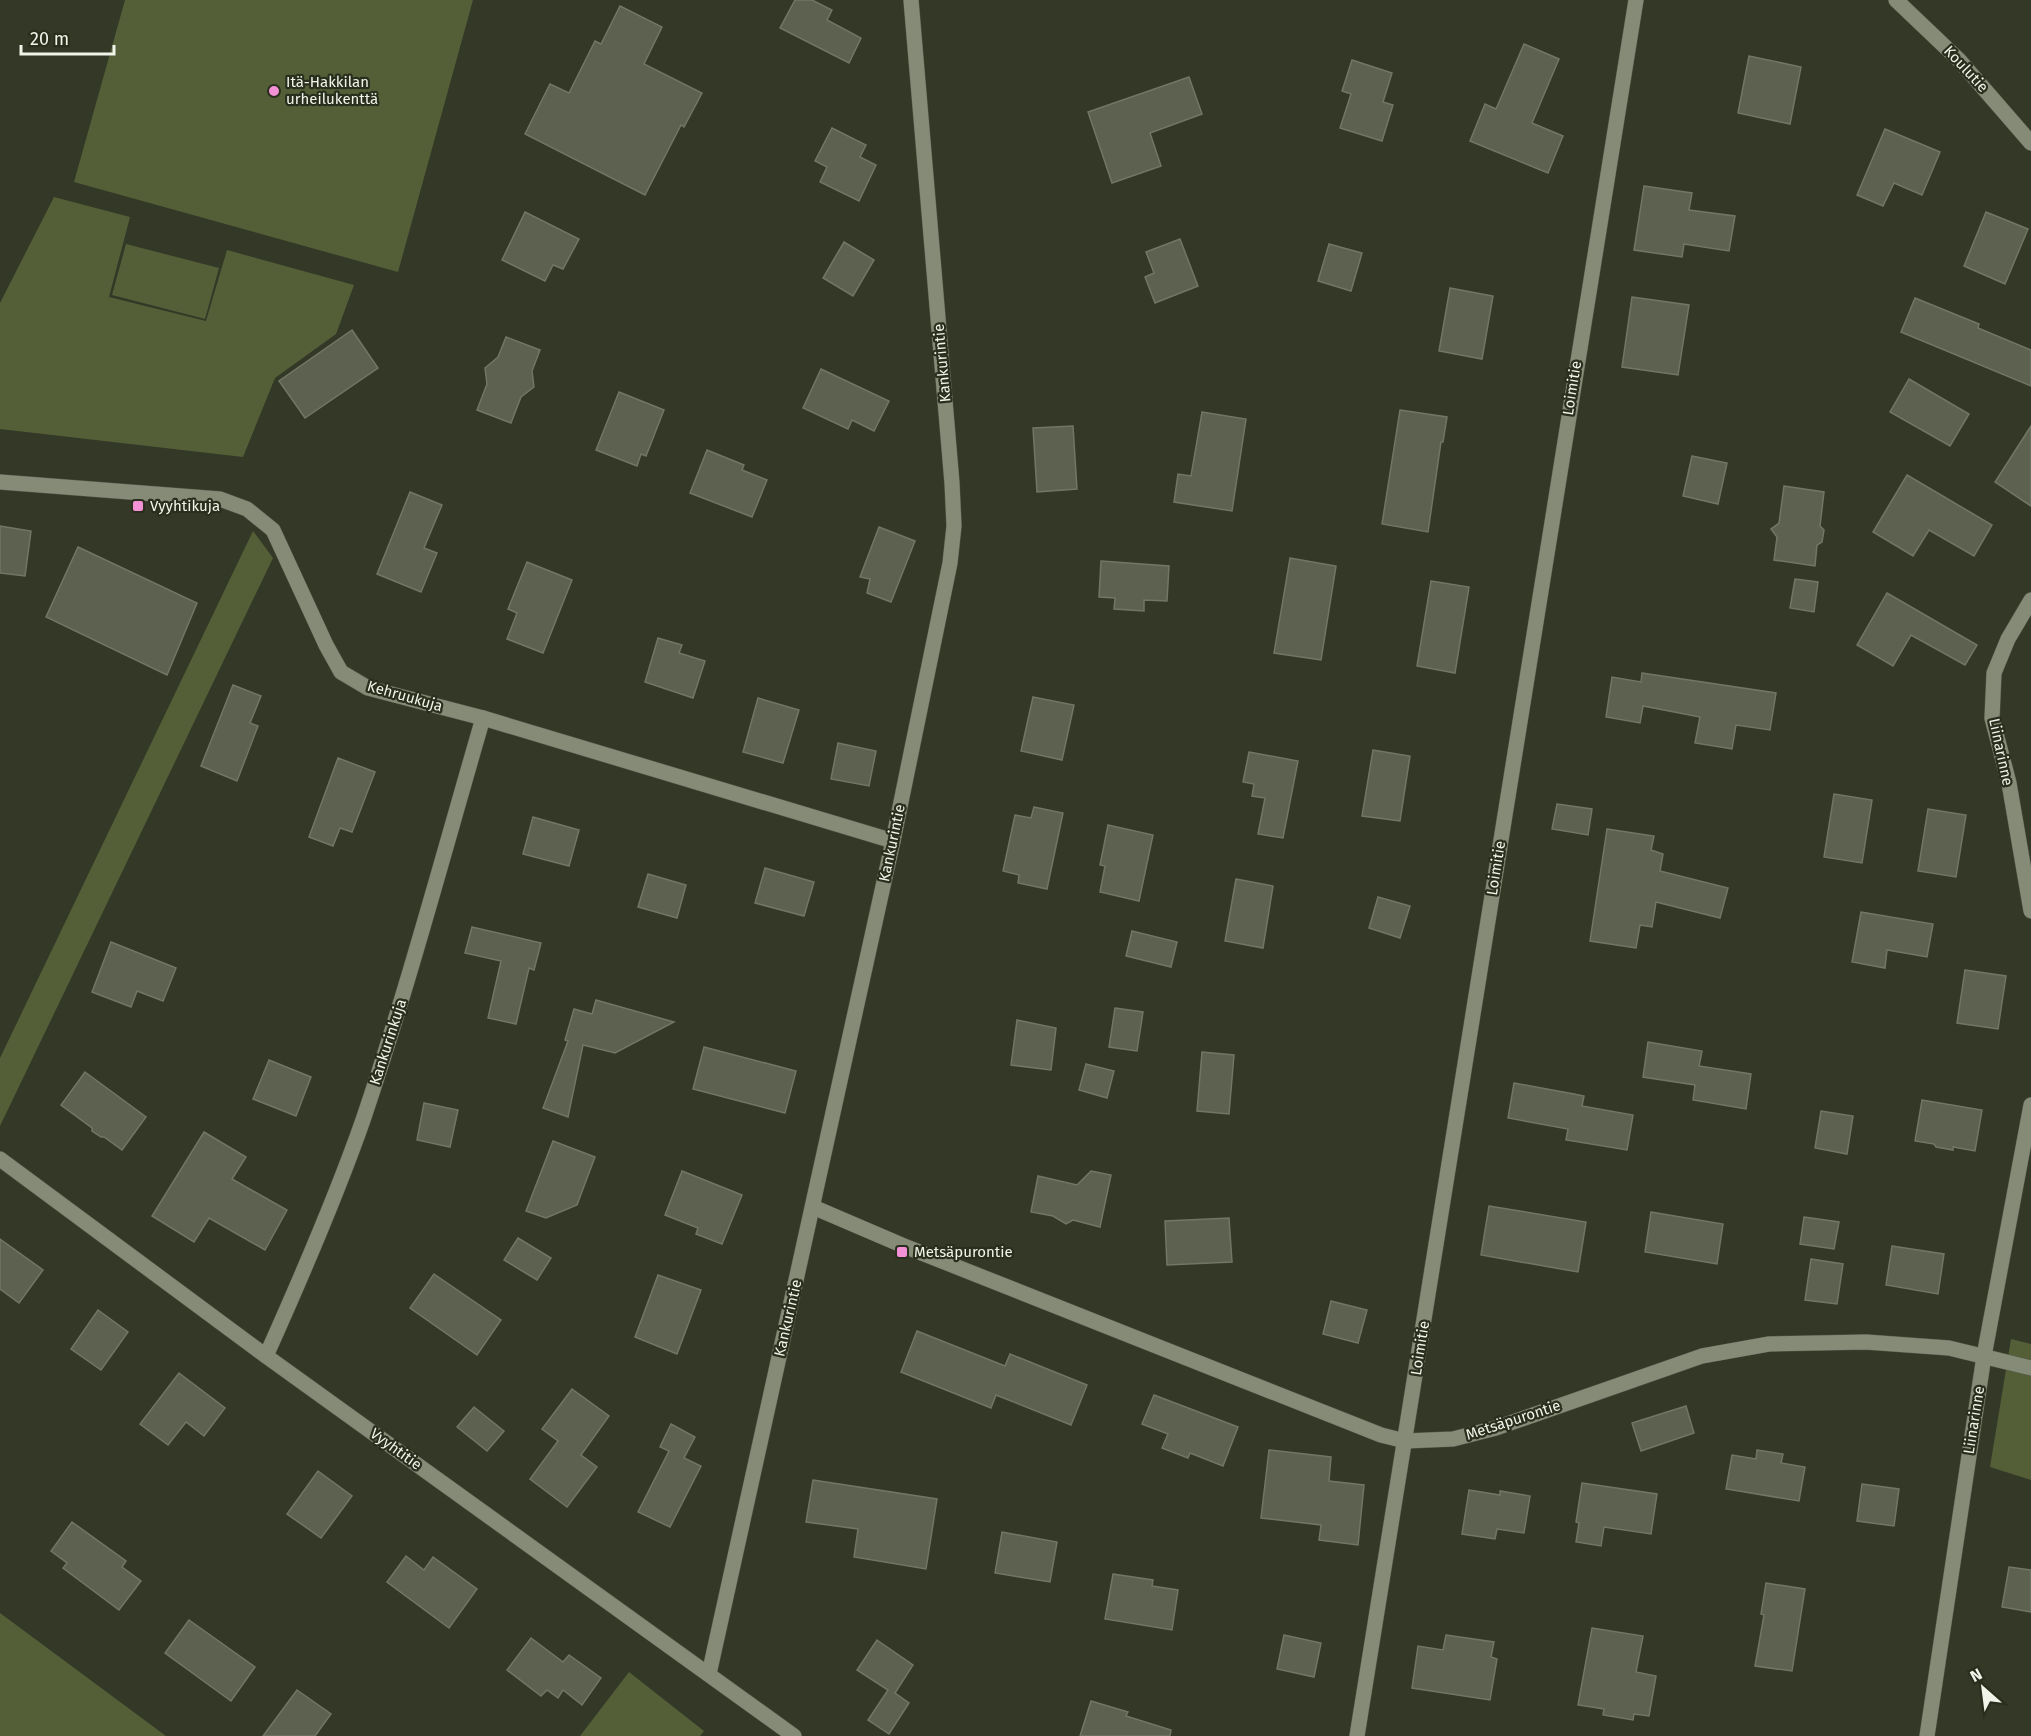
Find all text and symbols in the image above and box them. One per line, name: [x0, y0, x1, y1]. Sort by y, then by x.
scale bar: [21, 18, 114, 56]
text: 20 m: [30, 28, 69, 50]
street label: Koulutie: [1940, 42, 1992, 96]
place label: Itä-Hakkilan urheilukenttä: [286, 73, 378, 108]
marker: Itä-Hakkilan urheilukenttä: [267, 84, 281, 98]
street label: Kankurintie: [930, 323, 954, 403]
street label: Loimitie: [1559, 359, 1585, 417]
place label: Vyyhtikuja: [150, 497, 220, 515]
marker: Vyyhtikuja: [131, 499, 145, 513]
street label: Kehruukuja: [365, 677, 445, 715]
street label: Liinarinne: [1985, 717, 2017, 787]
street label: Kankurintie: [875, 803, 909, 883]
street label: Loimitie: [1483, 839, 1509, 897]
street label: Kankurinkuja: [366, 997, 410, 1087]
place label: Metsäpurontie: [914, 1243, 1013, 1261]
marker: Metsäpurontie: [895, 1245, 909, 1259]
street label: Kankurintie: [770, 1278, 806, 1358]
street label: Loimitie: [1407, 1319, 1433, 1377]
street label: Liinarinne: [1960, 1385, 1988, 1455]
street label: Metsäpurontie: [1463, 1396, 1563, 1444]
street label: Vyyhtitie: [367, 1424, 425, 1474]
north arrow: [1953, 1658, 2013, 1718]
text: N: [1967, 1664, 1985, 1686]

